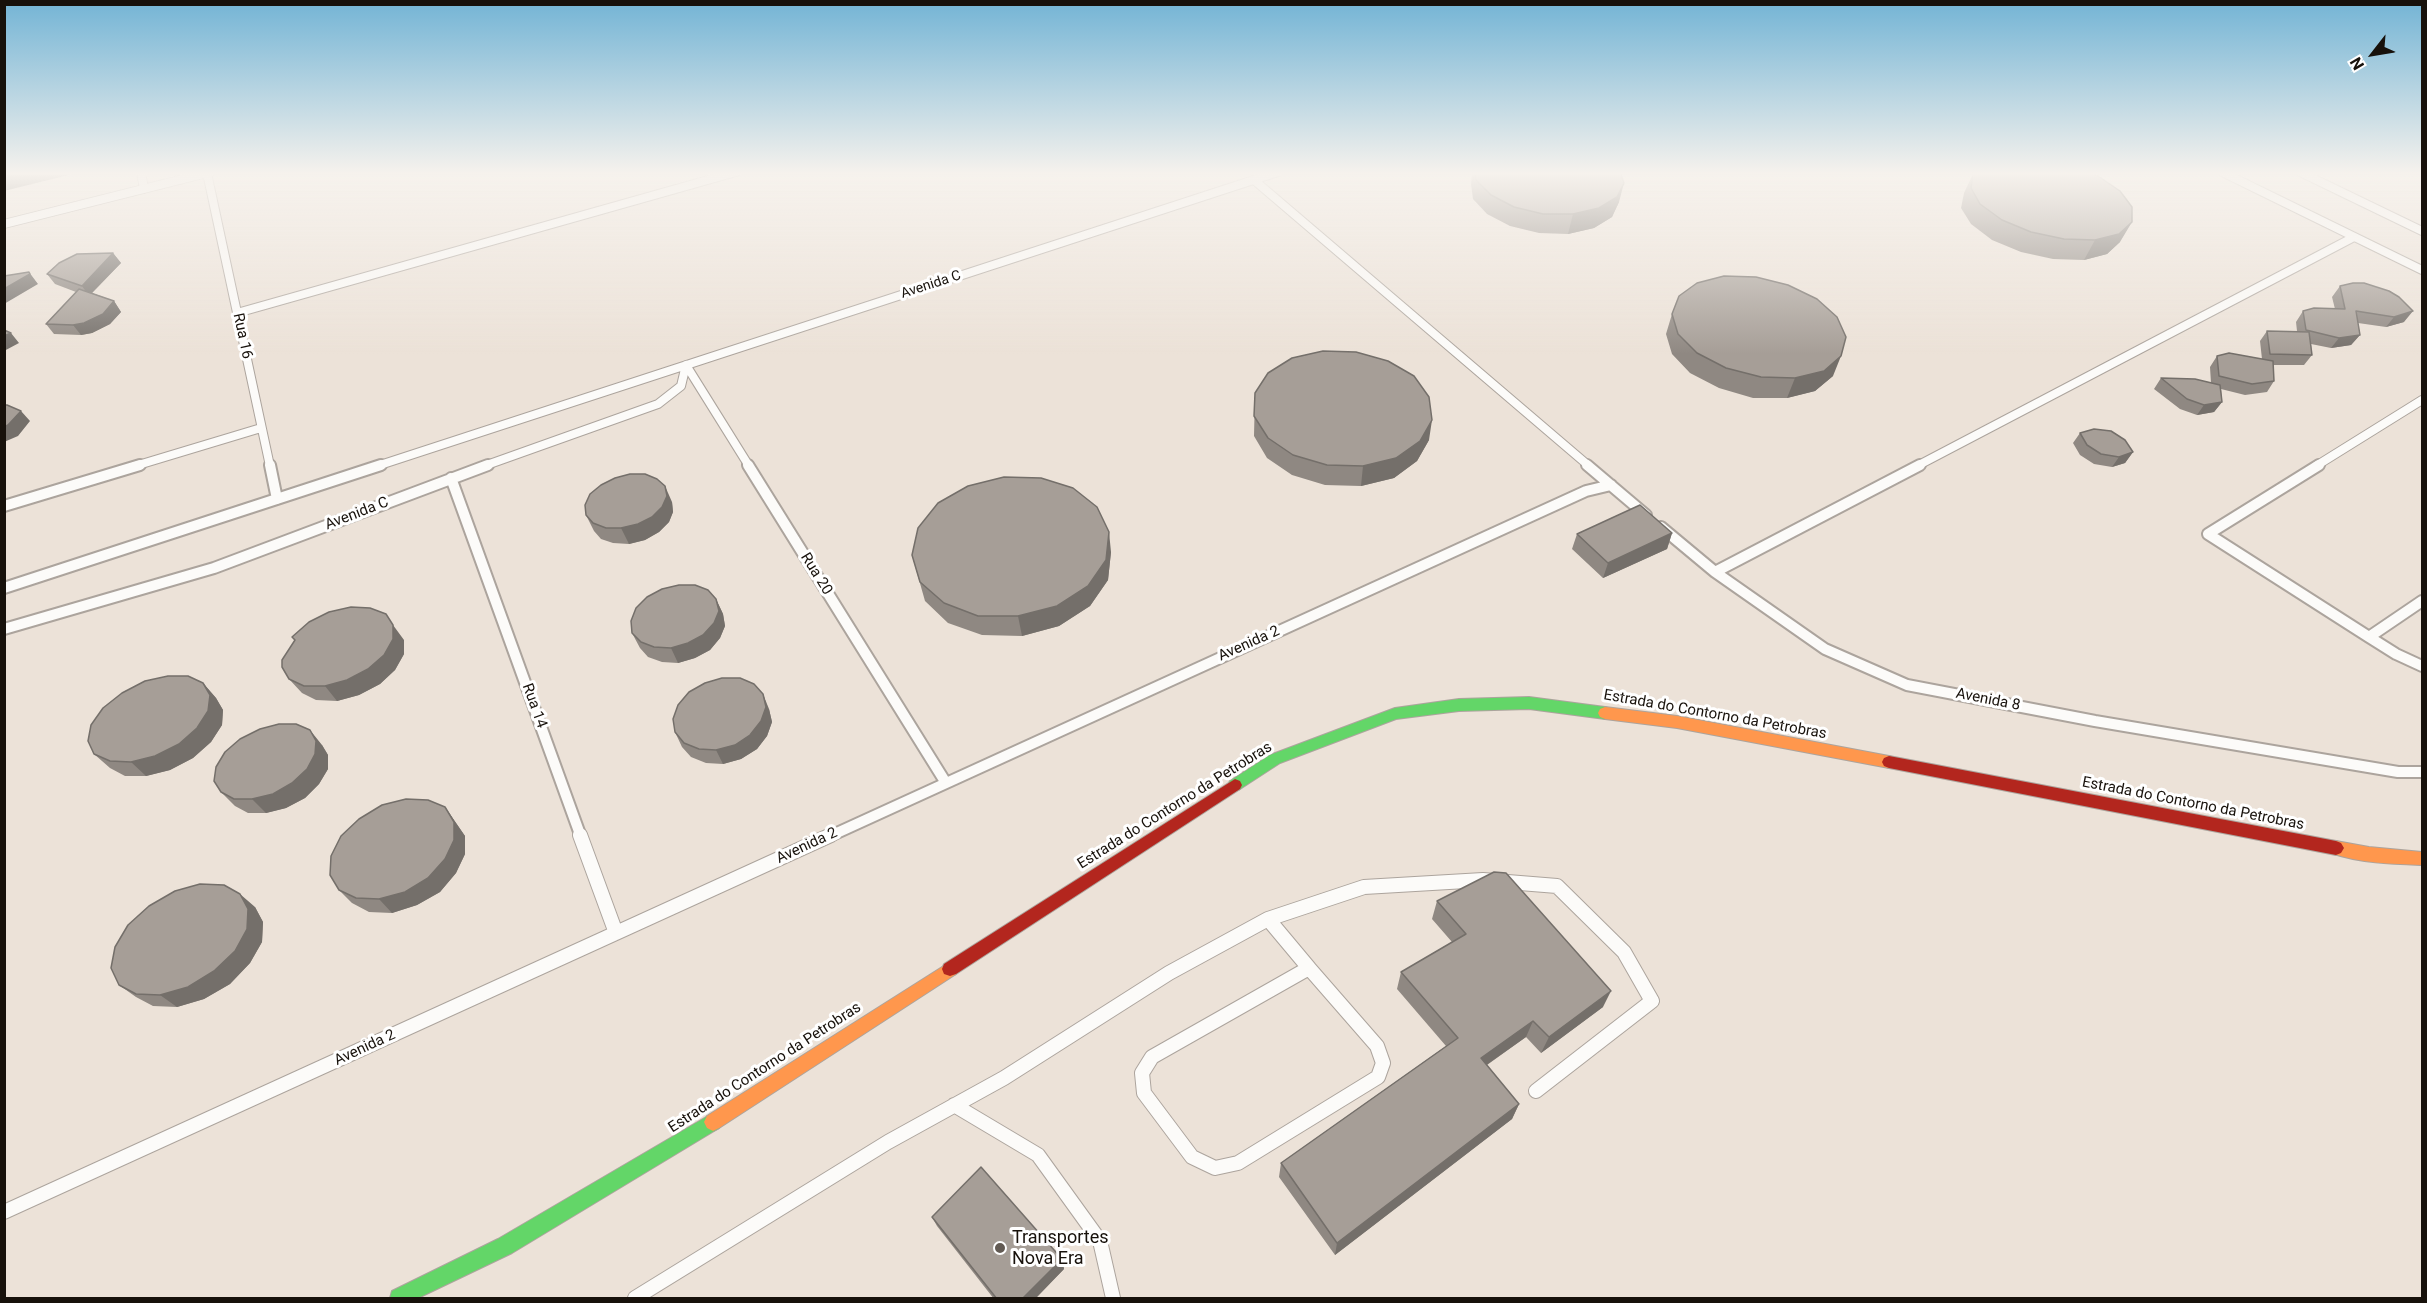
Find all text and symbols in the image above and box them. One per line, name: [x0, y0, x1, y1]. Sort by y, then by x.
north arrow: [2343, 24, 2403, 84]
text: N: [2346, 54, 2368, 73]
street label: Avenida C: [899, 267, 963, 303]
street label: Rua 16: [228, 312, 256, 360]
street label: Avenida C: [323, 494, 391, 534]
street label: Rua 20: [796, 550, 836, 598]
street label: Avenida 2: [1216, 623, 1282, 665]
street label: Rua 14: [518, 681, 550, 731]
street label: Avenida 8: [1954, 685, 2022, 715]
street label: Estrada do Contorno da Petrobras: [1602, 687, 1828, 743]
street label: Estrada do Contorno da Petrobras: [1074, 739, 1276, 873]
street label: Estrada do Contorno da Petrobras: [2080, 774, 2306, 834]
street label: Avenida 2: [774, 824, 840, 868]
street label: Estrada do Contorno da Petrobras: [665, 999, 865, 1137]
street label: Avenida 2: [332, 1026, 398, 1070]
place label: Transportes Nova Era: [1012, 1227, 1108, 1270]
marker: Transportes Nova Era: [993, 1241, 1007, 1255]

